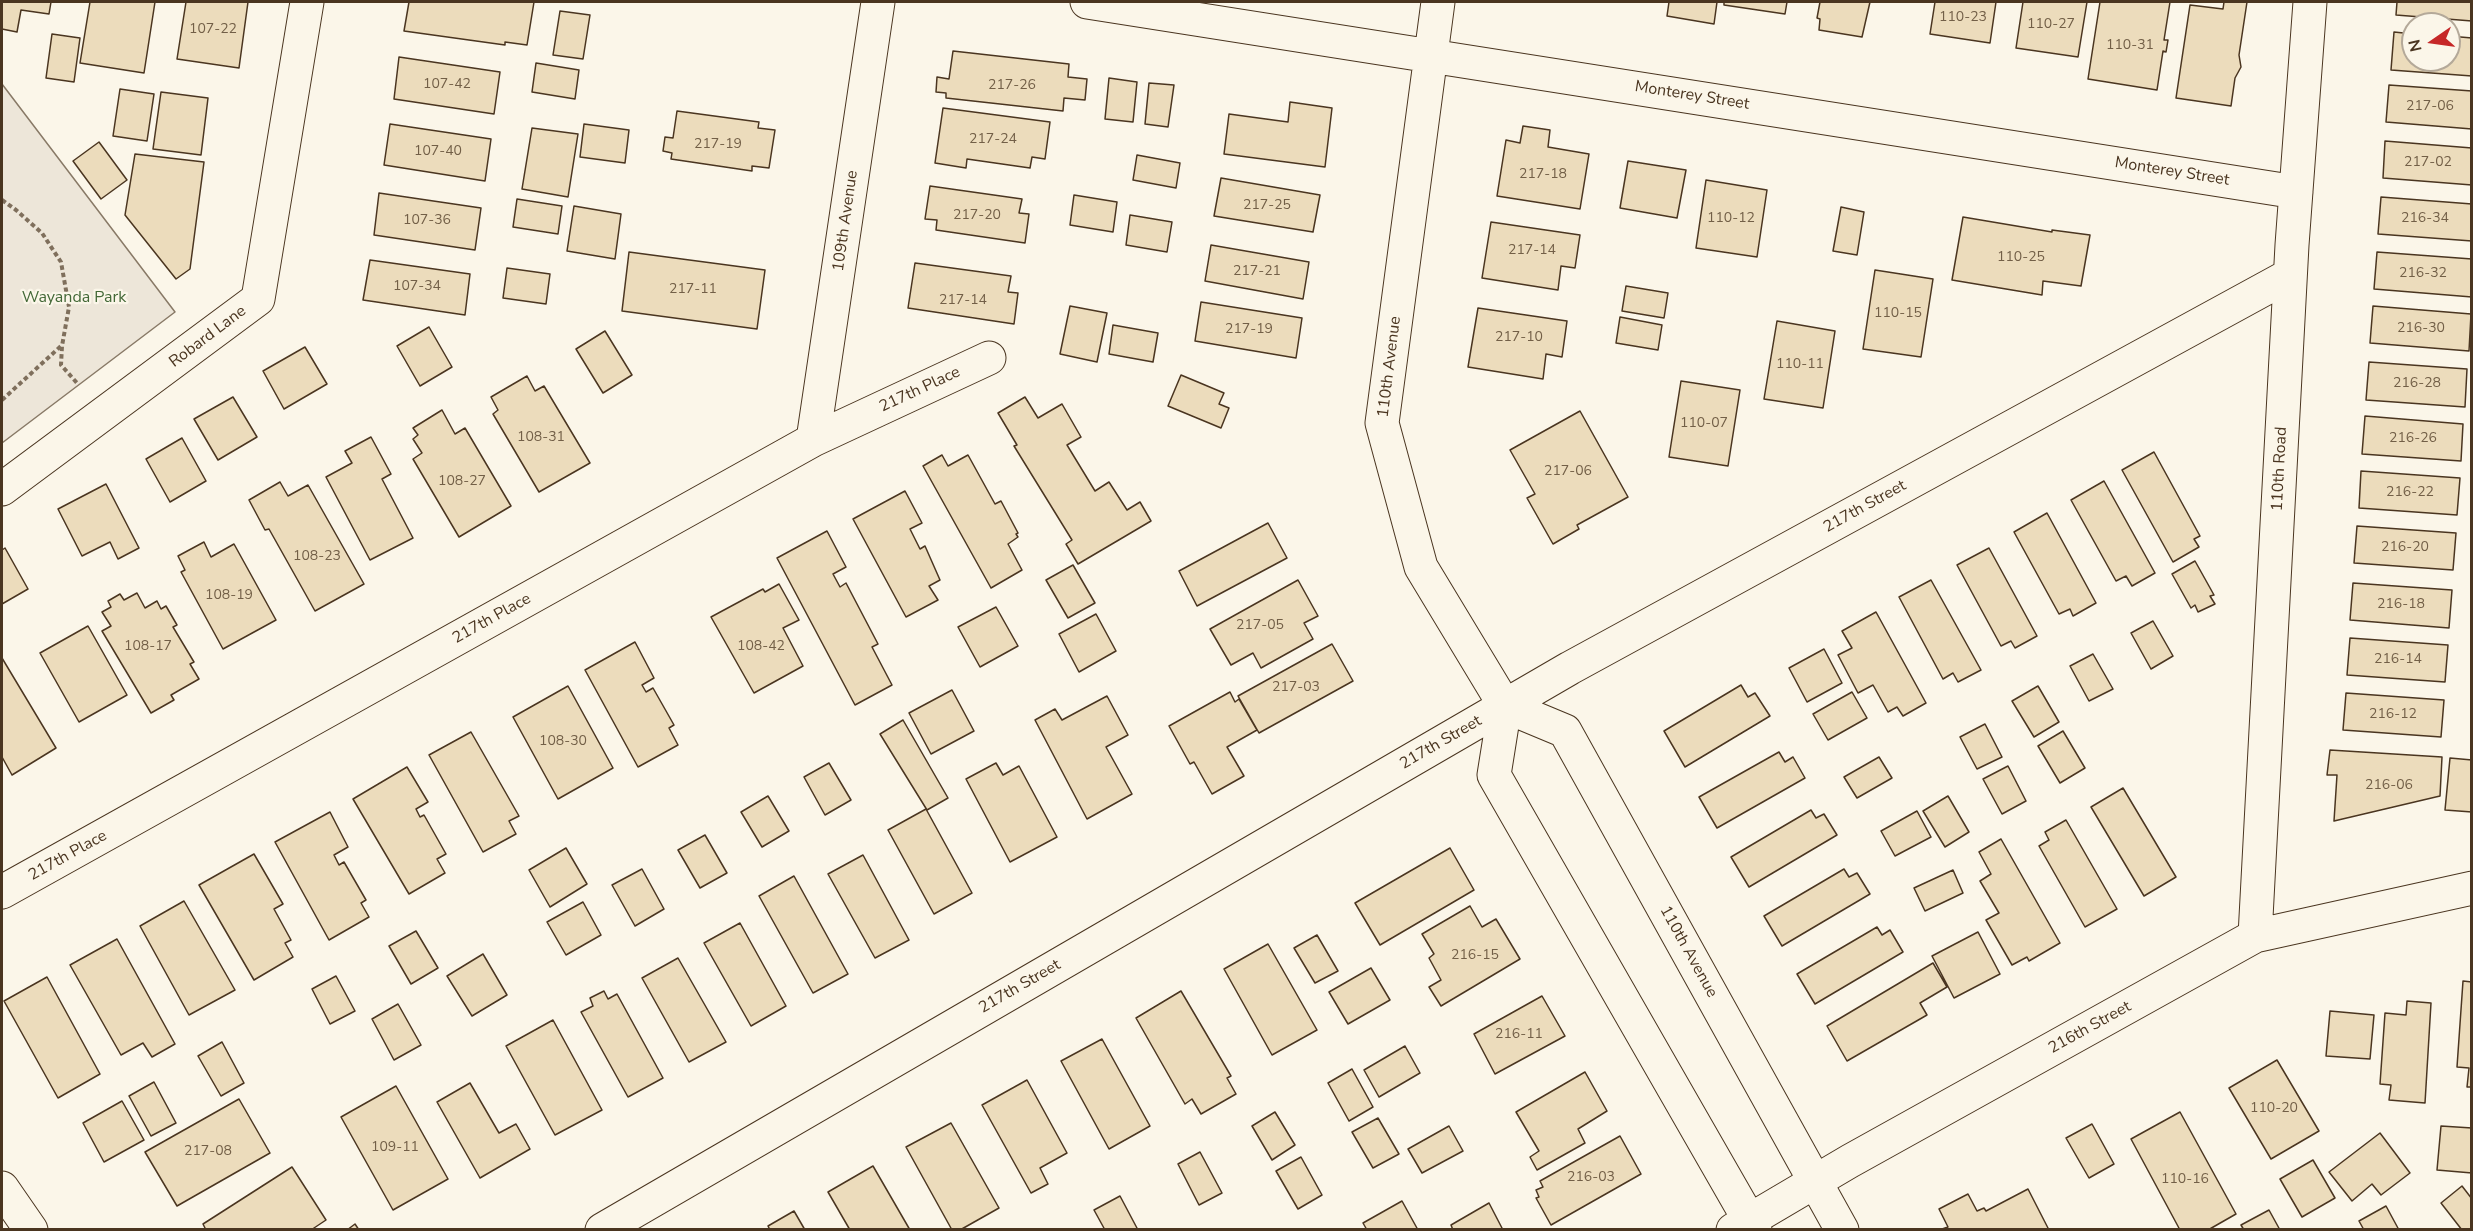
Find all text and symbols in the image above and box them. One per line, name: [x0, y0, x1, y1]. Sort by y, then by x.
house number: 110-23: [1939, 10, 1987, 26]
north arrow: [2401, 12, 2461, 72]
house number: 110-27: [2027, 17, 2075, 33]
house number: 107-22: [189, 22, 237, 38]
text: N: [2403, 37, 2427, 54]
house number: 110-31: [2106, 38, 2154, 54]
house number: 107-42: [423, 77, 471, 93]
street label: Monterey Street: [1633, 77, 1751, 115]
house number: 217-26: [988, 78, 1036, 94]
house number: 217-06: [2406, 99, 2454, 115]
house number: 217-24: [969, 132, 1017, 148]
house number: 217-19: [694, 137, 742, 153]
house number: 107-40: [414, 144, 462, 160]
street label: Monterey Street: [2113, 153, 2231, 191]
house number: 217-02: [2404, 155, 2452, 171]
house number: 217-18: [1519, 167, 1567, 183]
street label: 109th Avenue: [829, 169, 863, 273]
house number: 217-25: [1243, 198, 1291, 214]
house number: 217-20: [953, 208, 1001, 224]
house number: 110-12: [1707, 211, 1755, 227]
house number: 216-34: [2401, 211, 2449, 227]
house number: 107-36: [403, 213, 451, 229]
house number: 217-14: [1508, 243, 1556, 259]
house number: 110-25: [1997, 250, 2045, 266]
house number: 217-21: [1233, 264, 1281, 280]
house number: 216-32: [2399, 266, 2447, 282]
house number: 107-34: [393, 279, 441, 295]
house number: 217-11: [669, 282, 717, 298]
park label: Wayanda Park: [22, 288, 126, 308]
house number: 217-14: [939, 293, 987, 309]
street label: Robard Lane: [166, 302, 250, 372]
house number: 110-15: [1874, 306, 1922, 322]
street label: 110th Avenue: [1374, 315, 1406, 419]
house number: 216-30: [2397, 321, 2445, 337]
house number: 217-19: [1225, 322, 1273, 338]
house number: 217-10: [1495, 330, 1543, 346]
house number: 110-11: [1776, 357, 1824, 373]
street label: 217th Place: [877, 363, 963, 417]
house number: 216-28: [2393, 376, 2441, 392]
house number: 110-07: [1680, 416, 1728, 432]
street label: 110th Road: [2268, 426, 2292, 512]
house number: 108-31: [517, 430, 565, 446]
house number: 216-26: [2389, 431, 2437, 447]
house number: 217-06: [1544, 464, 1592, 480]
house number: 108-27: [438, 474, 486, 490]
street label: 217th Street: [1820, 476, 1910, 538]
house number: 216-22: [2386, 485, 2434, 501]
house number: 216-20: [2381, 540, 2429, 556]
house number: 108-23: [293, 549, 341, 565]
house number: 108-19: [205, 588, 253, 604]
street label: 217th Place: [449, 590, 535, 648]
house number: 216-18: [2377, 597, 2425, 613]
house number: 217-05: [1236, 618, 1284, 634]
house number: 108-17: [124, 639, 172, 655]
house number: 108-42: [737, 639, 785, 655]
house number: 216-14: [2374, 652, 2422, 668]
house number: 217-03: [1272, 680, 1320, 696]
house number: 216-12: [2369, 707, 2417, 723]
street label: 217th Street: [1397, 712, 1485, 774]
house number: 108-30: [539, 734, 587, 750]
house number: 216-06: [2365, 778, 2413, 794]
street label: 217th Place: [25, 827, 111, 885]
street label: 110th Avenue: [1655, 903, 1721, 1001]
house number: 216-15: [1451, 948, 1499, 964]
street label: 217th Street: [976, 956, 1064, 1018]
street label: 216th Street: [2045, 997, 2135, 1059]
house number: 216-11: [1495, 1027, 1543, 1043]
house number: 110-20: [2250, 1101, 2298, 1117]
house number: 109-11: [371, 1140, 419, 1156]
house number: 217-08: [184, 1144, 232, 1160]
house number: 216-03: [1567, 1170, 1615, 1186]
house number: 110-16: [2161, 1172, 2209, 1188]

